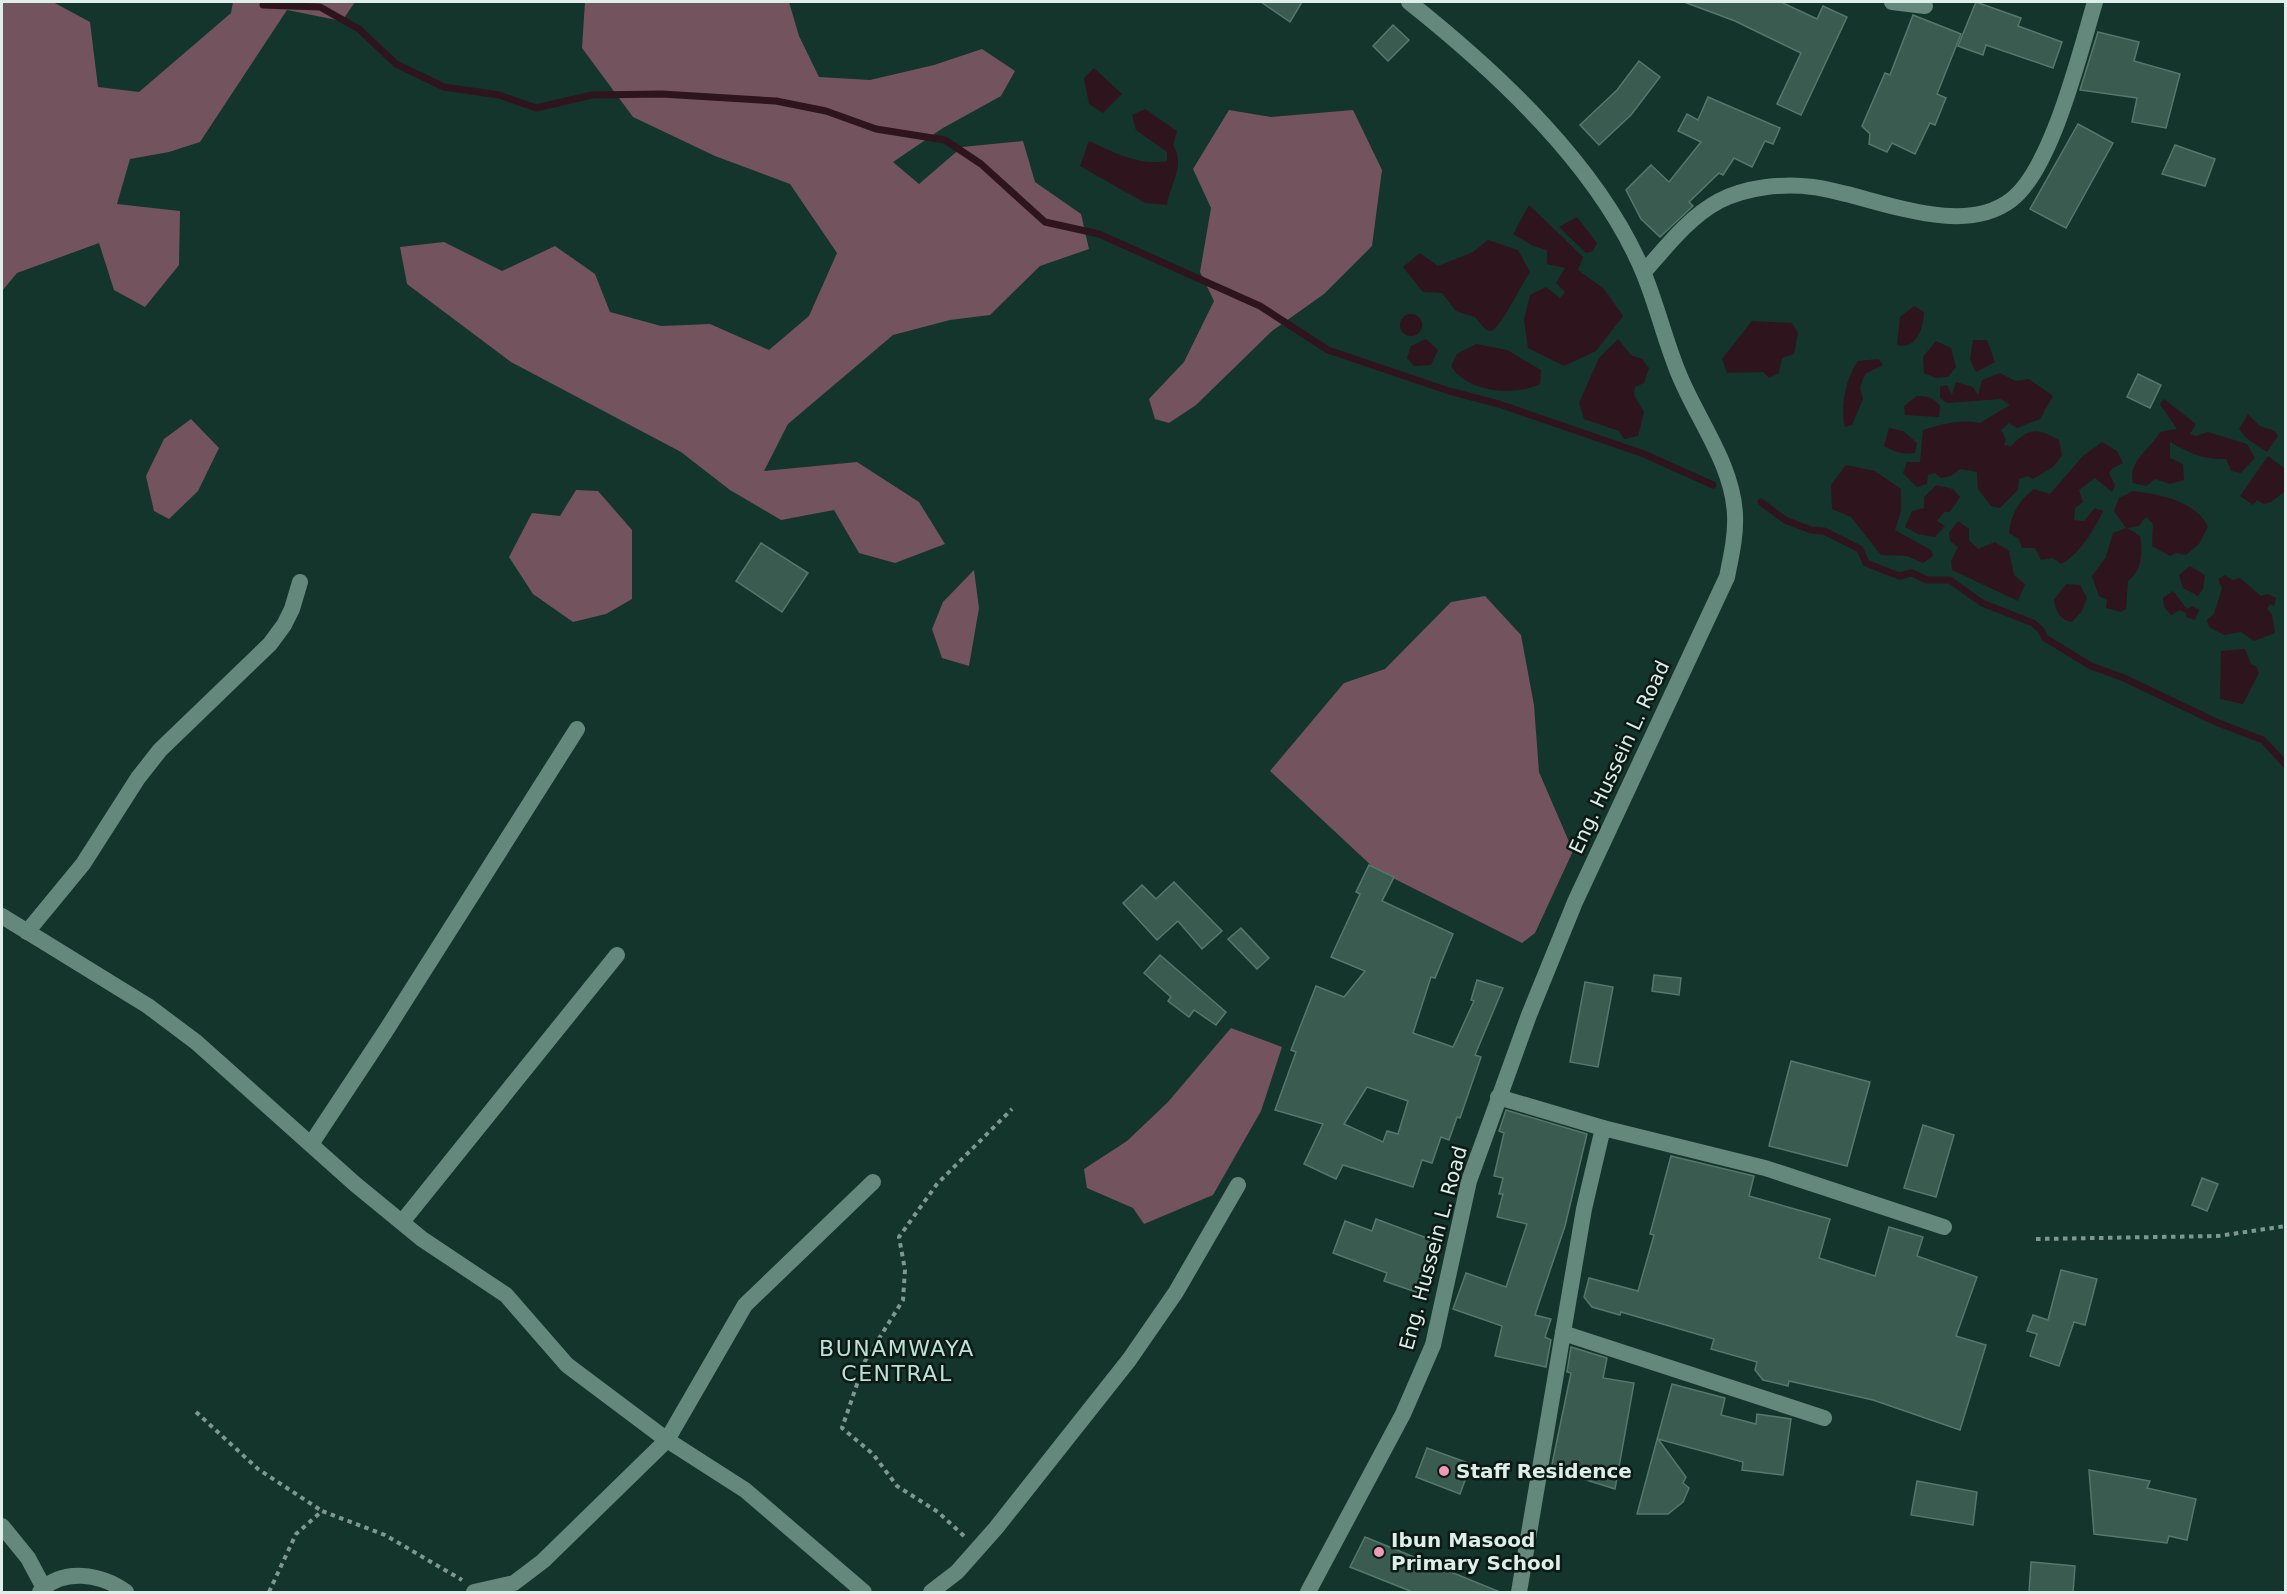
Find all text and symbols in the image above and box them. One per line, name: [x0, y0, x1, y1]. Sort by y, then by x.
street label: Eng. Hussein L. Road: [1564, 657, 1674, 857]
street label: Eng. Hussein L. Road: [1394, 1143, 1472, 1353]
district label: BUNAMWAYA CENTRAL: [819, 1336, 975, 1386]
place label: Staff Residence: [1456, 1459, 1632, 1483]
marker: Staff Residence: [1437, 1464, 1451, 1478]
place label: Ibun Masood Primary School: [1391, 1528, 1561, 1575]
marker: Ibun Masood Primary School: [1372, 1545, 1386, 1559]

